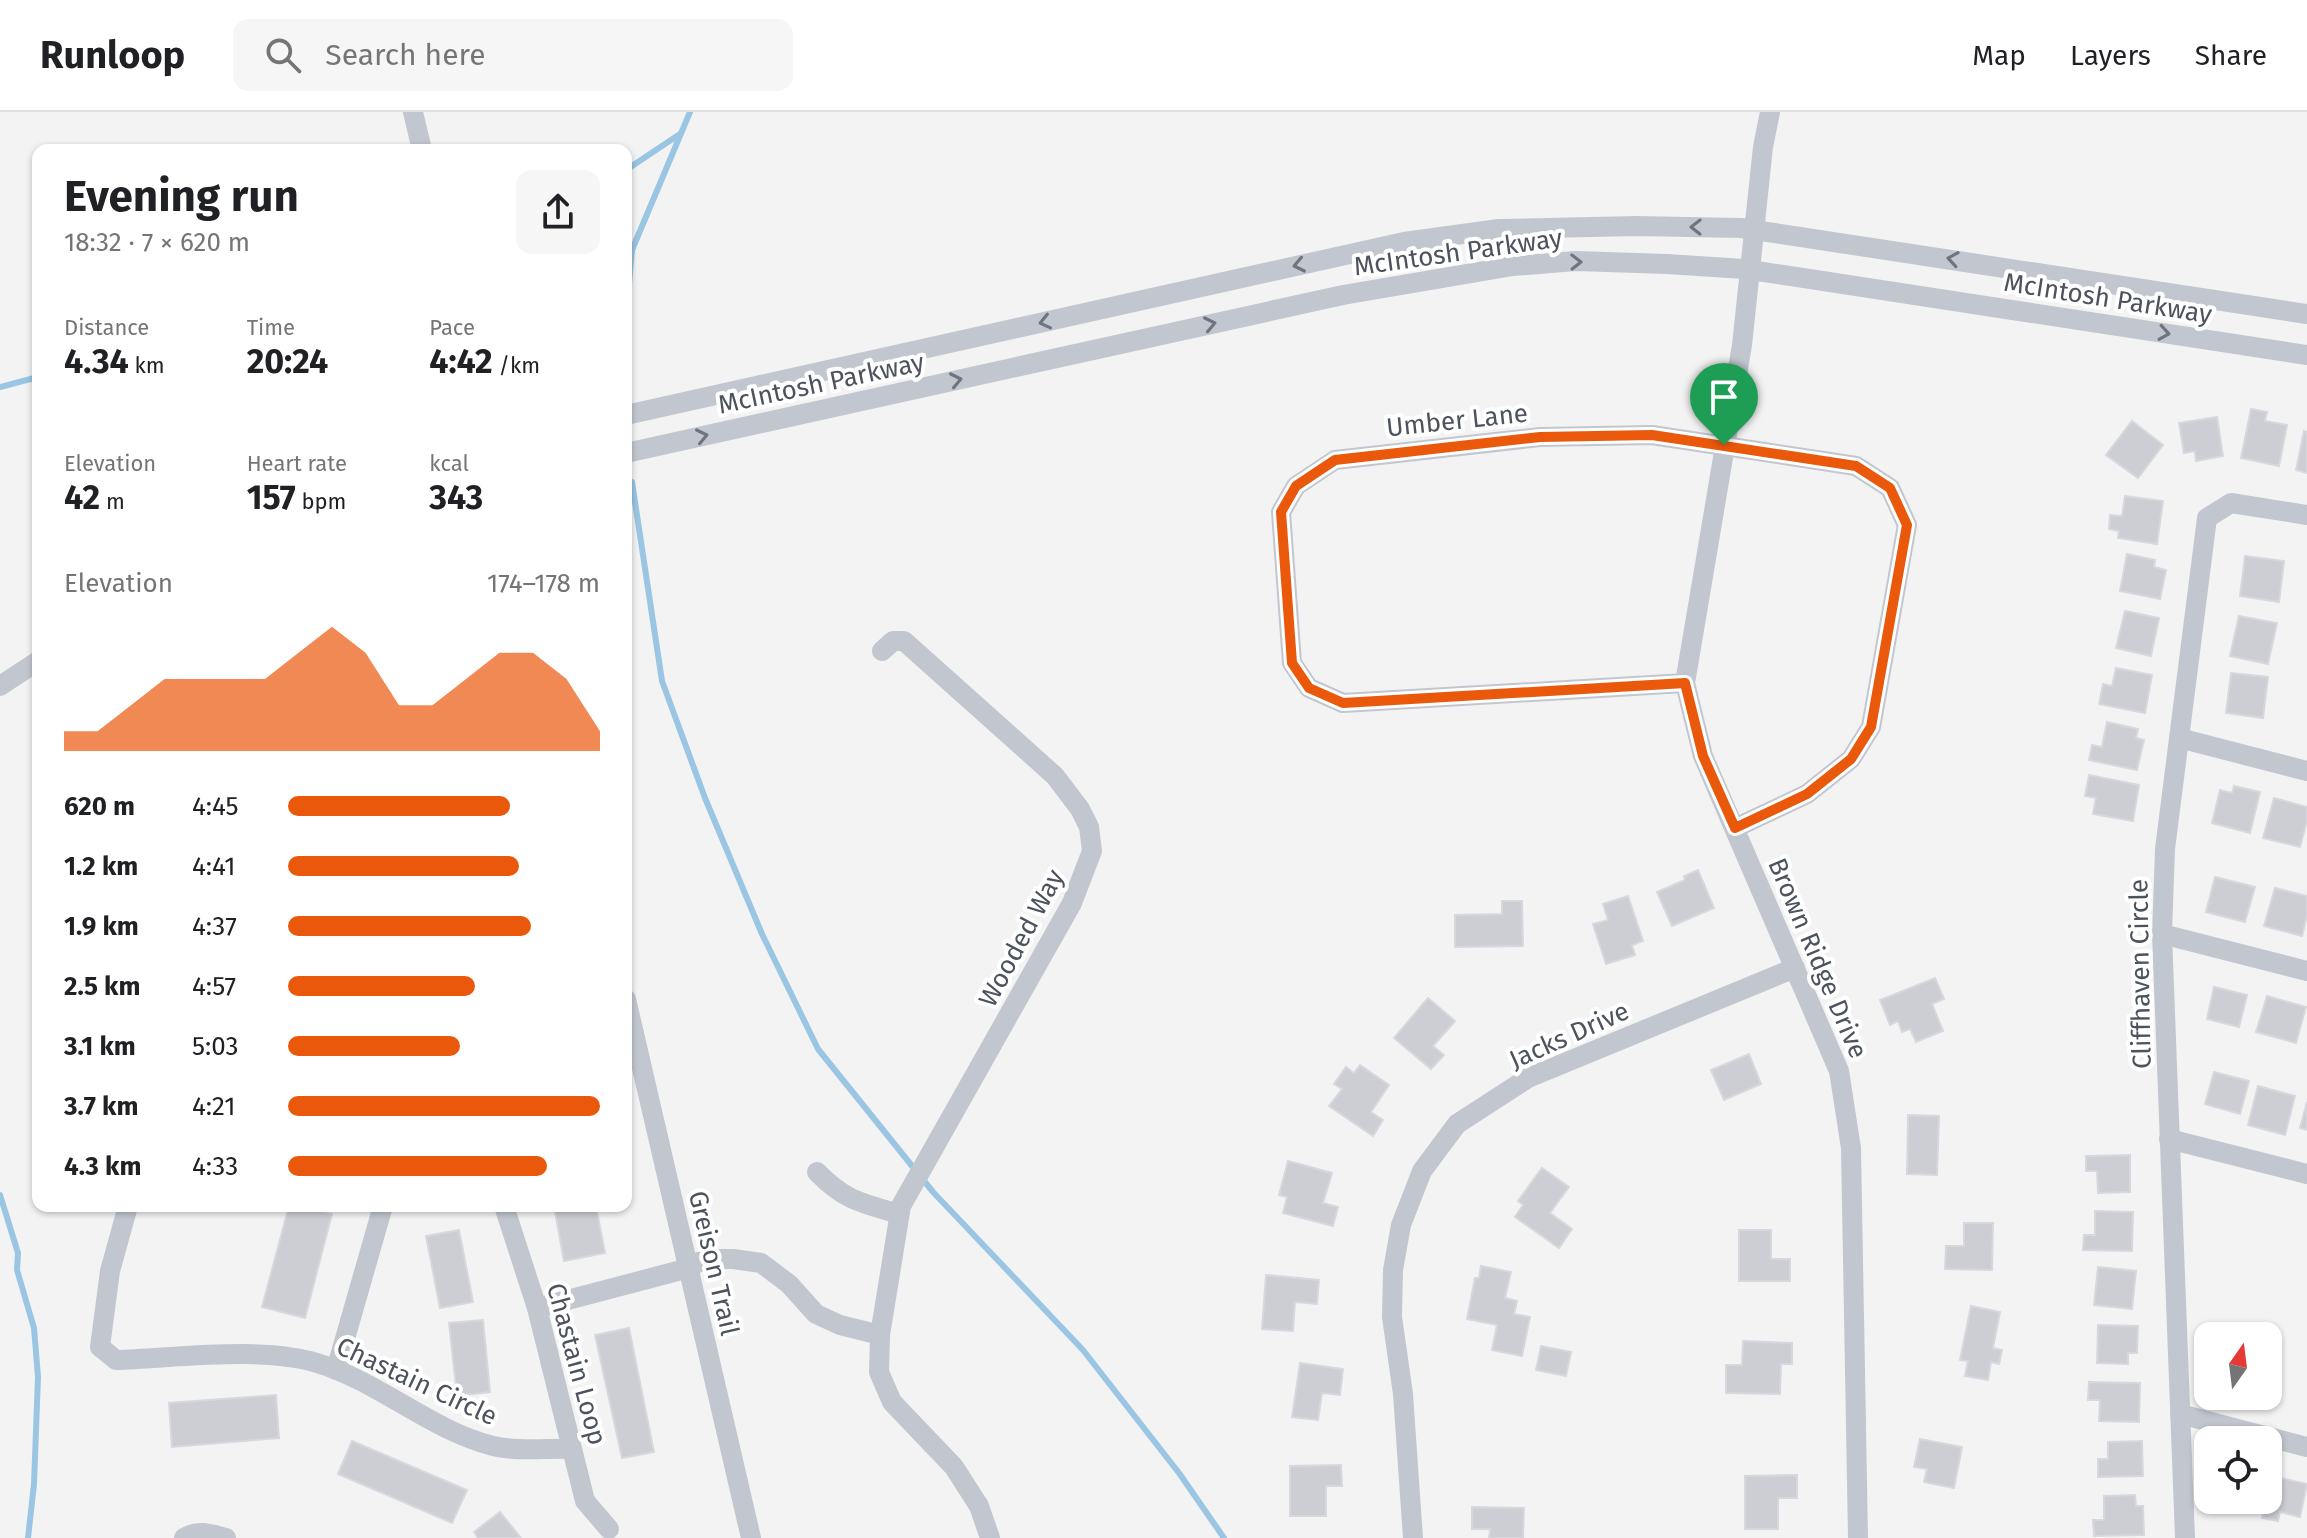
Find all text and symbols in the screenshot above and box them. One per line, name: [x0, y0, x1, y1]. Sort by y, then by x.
search box: [233, 19, 793, 91]
text: Runloop: [40, 32, 185, 78]
icon: search: [261, 33, 305, 77]
text: Search here: [325, 37, 486, 73]
text: Map: [1972, 39, 2026, 72]
text: Layers: [2070, 39, 2151, 72]
text: Share: [2195, 39, 2267, 72]
text: Evening run: [64, 170, 299, 223]
button: share: [516, 170, 600, 254]
one-way arrow: [1689, 218, 1702, 236]
street label: McIntosh Parkway: [1352, 223, 1564, 282]
text: 18:32 · 7 × 620 m: [64, 227, 250, 258]
one-way arrow: [1946, 251, 1960, 268]
one-way arrow: [1570, 253, 1583, 271]
one-way arrow: [1293, 256, 1306, 273]
street label: McIntosh Parkway: [2002, 267, 2214, 330]
one-way arrow: [1039, 312, 1053, 329]
text: Distance: [64, 314, 149, 341]
text: Time: [247, 314, 295, 341]
text: Pace: [429, 314, 475, 341]
one-way arrow: [1203, 316, 1216, 333]
one-way arrow: [2157, 324, 2170, 341]
text: 4.34: [64, 341, 129, 382]
text: 20:24: [247, 341, 328, 382]
text: 4:42: [429, 341, 493, 382]
street label: McIntosh Parkway: [715, 346, 927, 420]
text: km: [129, 352, 165, 379]
text: /km: [493, 352, 540, 379]
pin: [1690, 363, 1758, 445]
one-way arrow: [949, 372, 962, 389]
icon: arrive: [1702, 375, 1746, 419]
street label: Umber Lane: [1385, 398, 1529, 443]
one-way arrow: [695, 428, 708, 445]
text: Elevation: [64, 450, 156, 477]
text: Heart rate: [247, 450, 347, 477]
text: kcal: [429, 450, 469, 477]
text: 42: [64, 477, 100, 518]
text: 157: [247, 477, 296, 518]
text: 343: [429, 477, 483, 518]
text: m: [100, 488, 125, 515]
text: bpm: [296, 488, 346, 515]
text: Elevation: [64, 568, 173, 599]
text: 174–178 m: [487, 568, 600, 599]
text: 620 m: [64, 791, 135, 822]
text: 4:45: [192, 791, 239, 822]
text: 1.2 km: [64, 851, 138, 882]
text: 4:41: [192, 851, 236, 882]
street label: Brown Ridge Drive: [1761, 853, 1874, 1063]
street label: Wooded Way: [972, 864, 1071, 1012]
street label: Cliffhaven Circle: [2123, 879, 2158, 1069]
text: 1.9 km: [64, 911, 139, 942]
text: 4:37: [192, 911, 237, 942]
text: 2.5 km: [64, 971, 140, 1002]
text: 4:57: [192, 971, 236, 1002]
street label: Jacks Drive: [1505, 995, 1634, 1076]
text: 3.1 km: [64, 1031, 136, 1062]
text: 5:03: [192, 1031, 239, 1062]
text: 3.7 km: [64, 1091, 138, 1122]
text: 4:21: [192, 1091, 236, 1122]
text: 4.3 km: [64, 1151, 141, 1182]
text: 4:33: [192, 1151, 238, 1182]
street label: Greison Trail: [682, 1188, 745, 1339]
street label: Chastain Loop: [540, 1280, 613, 1449]
north arrow: [2194, 1322, 2282, 1410]
map controls: [2194, 1322, 2282, 1514]
street label: Chastain Circle: [332, 1331, 502, 1432]
button: locate: [2194, 1426, 2282, 1514]

